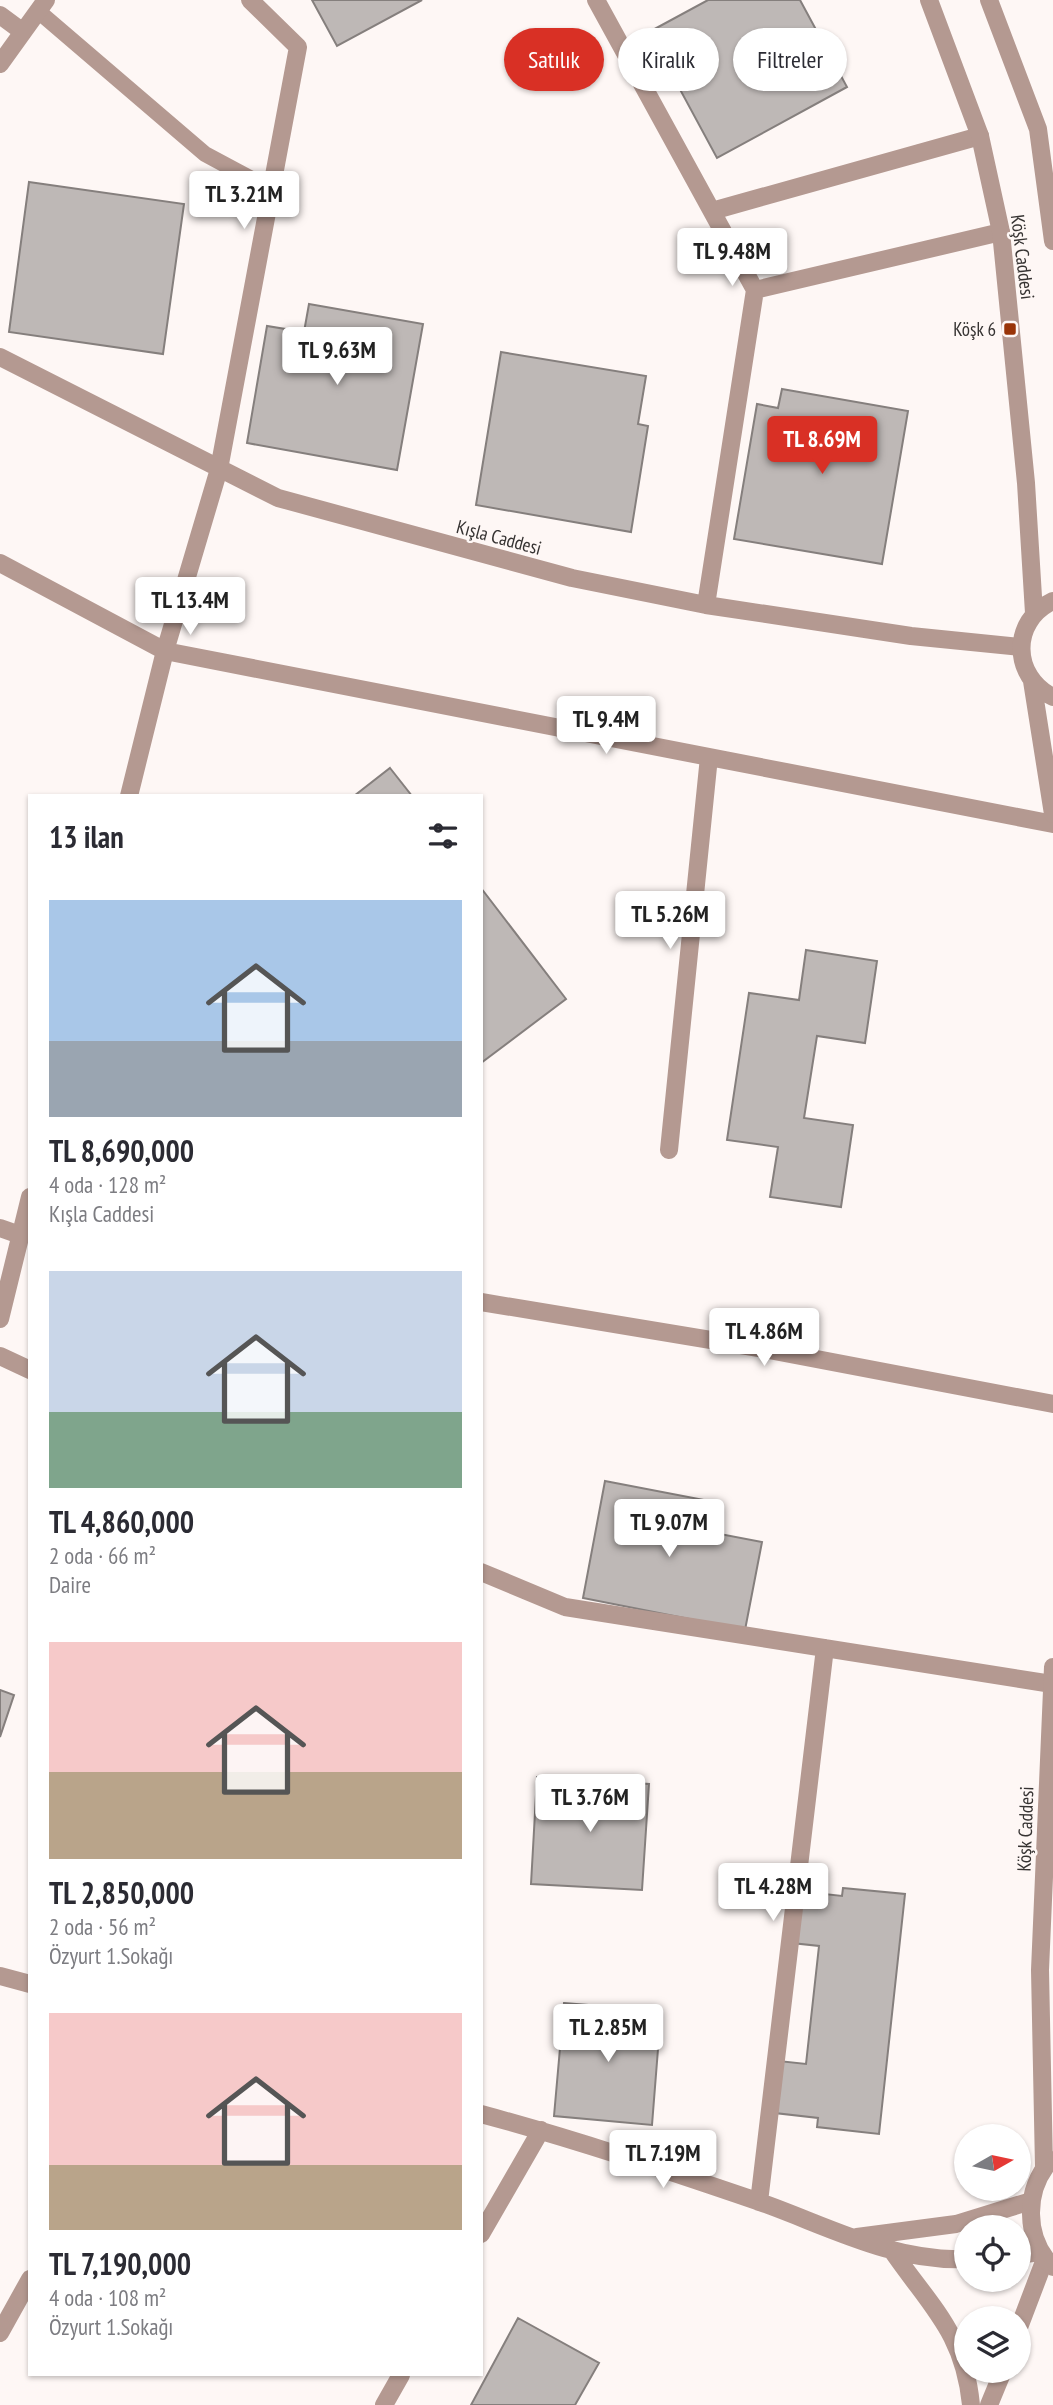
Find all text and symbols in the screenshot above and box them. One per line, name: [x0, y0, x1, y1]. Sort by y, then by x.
chip: Satılık: [504, 28, 604, 91]
chip: Kiralık: [618, 28, 719, 91]
chip: Filtreler: [733, 28, 847, 91]
pin: TL 3.21M: [172, 172, 316, 231]
text: TL 3.21M: [205, 179, 283, 208]
street label: Köşk Caddesi: [1006, 213, 1040, 301]
pin: TL 9.48M: [660, 229, 804, 288]
text: TL 9.48M: [693, 236, 771, 265]
place label: Köşk 6: [953, 317, 996, 341]
marker: Köşk 6: [1002, 321, 1018, 337]
pin: TL 9.63M: [265, 328, 409, 387]
text: TL 9.63M: [298, 335, 376, 364]
pin: TL 8.69M: [750, 416, 894, 476]
text: TL 8.69M: [783, 424, 861, 453]
street label: Kışla Caddesi: [454, 514, 544, 560]
pin: TL 13.4M: [118, 578, 262, 637]
text: TL 13.4M: [151, 585, 229, 614]
pin: TL 9.4M: [541, 696, 671, 756]
text: TL 9.4M: [573, 704, 639, 733]
text: 13 ilan: [49, 817, 124, 856]
icon: filters: [424, 817, 462, 855]
pin: TL 5.26M: [598, 892, 742, 951]
text: TL 5.26M: [631, 899, 709, 928]
icon: home: [193, 945, 319, 1071]
text: TL 8,690,000: [49, 1131, 194, 1170]
text: 4 oda · 128 m²: [49, 1170, 166, 1199]
text: Kışla Caddesi: [49, 1199, 154, 1228]
pin: TL 4.86M: [692, 1308, 836, 1368]
icon: home: [193, 1316, 319, 1442]
text: TL 4.86M: [725, 1316, 803, 1345]
pin: TL 9.07M: [597, 1500, 741, 1559]
text: TL 4,860,000: [49, 1502, 194, 1541]
text: TL 9.07M: [630, 1507, 708, 1536]
text: 2 oda · 66 m²: [49, 1541, 156, 1570]
text: Daire: [49, 1570, 91, 1599]
icon: home: [193, 1687, 319, 1813]
pin: TL 3.76M: [518, 1774, 662, 1834]
text: TL 3.76M: [551, 1782, 629, 1811]
street label: Köşk Caddesi: [1012, 1786, 1038, 1872]
pin: TL 4.28M: [701, 1864, 845, 1923]
text: TL 4.28M: [734, 1871, 812, 1900]
text: TL 2,850,000: [49, 1873, 194, 1912]
text: 2 oda · 56 m²: [49, 1912, 156, 1941]
text: Özyurt 1.Sokağı: [49, 1941, 173, 1970]
pin: TL 2.85M: [536, 2004, 680, 2064]
text: TL 2.85M: [569, 2012, 647, 2041]
icon: home: [193, 2058, 319, 2184]
north arrow: [954, 2124, 1031, 2202]
map controls: [954, 2124, 1031, 2383]
pin: TL 7.19M: [591, 2130, 735, 2190]
text: TL 7.19M: [625, 2138, 701, 2167]
button: locate: [954, 2215, 1031, 2292]
text: TL 7,190,000: [49, 2244, 191, 2283]
text: 4 oda · 108 m²: [49, 2283, 166, 2312]
button: layers: [954, 2306, 1031, 2383]
text: Özyurt 1.Sokağı: [49, 2312, 173, 2341]

